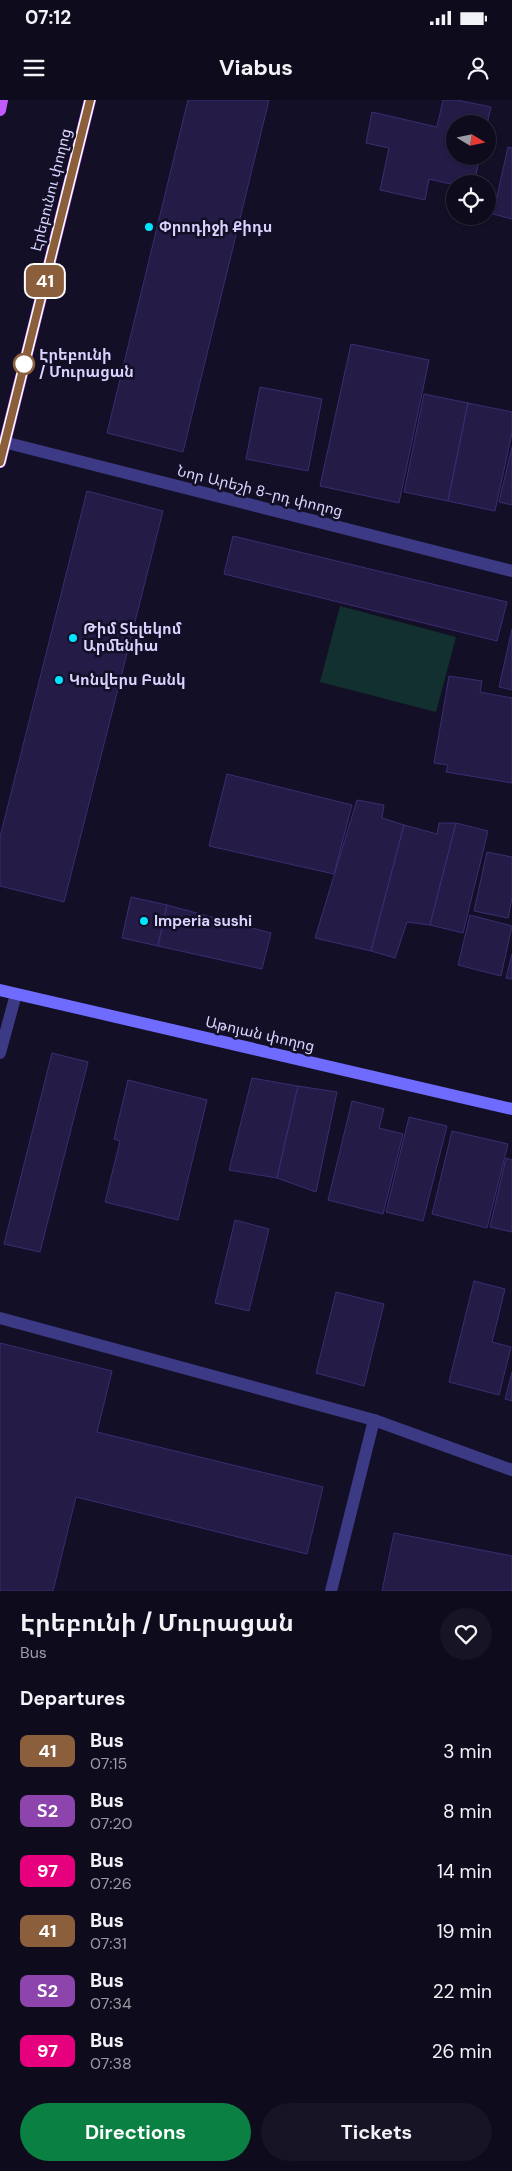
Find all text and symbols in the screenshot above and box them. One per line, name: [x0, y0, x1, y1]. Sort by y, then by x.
text: 07:12: [25, 5, 71, 30]
text: Viabus: [219, 53, 293, 82]
icon: menu: [20, 54, 48, 82]
icon: person: [464, 54, 492, 82]
north arrow: [446, 115, 496, 165]
map controls: [446, 115, 496, 225]
street label: Էրեբունու փողոց: [26, 126, 76, 254]
button: locate: [446, 175, 496, 225]
place label: Փրոդիջի Քիդս: [159, 217, 272, 237]
marker: Փրոդիջի Քիդս: [143, 221, 155, 233]
line badge: 41: [22, 265, 68, 297]
text: 41: [36, 269, 54, 293]
place label: Էրեբունի / Մուրացան: [39, 345, 134, 382]
marker: Էրեբունի / Մուրացան: [13, 353, 35, 375]
street label: Նոր Արեշի 8-րդ փողոց: [175, 461, 345, 521]
place label: Թիմ Տելեկոմ Արմենիա: [83, 619, 182, 656]
marker: Թիմ Տելեկոմ Արմենիա: [67, 632, 79, 644]
place label: Կոնվերս Բանկ: [69, 670, 186, 690]
marker: Կոնվերս Բանկ: [53, 674, 65, 686]
place label: Imperia sushi: [154, 911, 252, 931]
marker: Imperia sushi: [138, 915, 150, 927]
street label: Աթոյան փողոց: [203, 1012, 317, 1056]
text: Էրեբունի / Մուրացան: [20, 1607, 294, 1638]
button: heart: [440, 1608, 492, 1660]
text: Bus: [20, 1642, 47, 1663]
text: Departures: [20, 1686, 125, 1711]
text: Bus: [90, 1728, 124, 1753]
text: 41: [38, 1739, 57, 1763]
text: 3 min: [443, 1739, 492, 1764]
text: 07:15: [90, 1753, 127, 1774]
text: Bus: [90, 1788, 124, 1813]
text: Տ2: [37, 1799, 58, 1823]
text: 8 min: [443, 1799, 492, 1824]
text: 07:20: [90, 1813, 133, 1834]
text: Bus: [90, 1848, 124, 1873]
text: 97: [37, 1859, 58, 1883]
text: 14 min: [437, 1859, 492, 1884]
text: 07:26: [90, 1873, 132, 1894]
text: Bus: [90, 1908, 124, 1933]
text: 41: [38, 1919, 57, 1943]
text: 19 min: [437, 1919, 492, 1944]
text: 07:31: [90, 1933, 127, 1954]
text: Bus: [90, 1968, 124, 1993]
text: Տ2: [37, 1979, 58, 2003]
text: 22 min: [433, 1979, 492, 2004]
text: 07:34: [90, 1993, 132, 2014]
text: Bus: [90, 2028, 124, 2053]
text: 97: [37, 2039, 58, 2063]
text: 26 min: [432, 2039, 492, 2064]
text: 07:38: [90, 2053, 132, 2074]
button: Directions: [20, 2103, 251, 2161]
button: Tickets: [261, 2103, 492, 2161]

